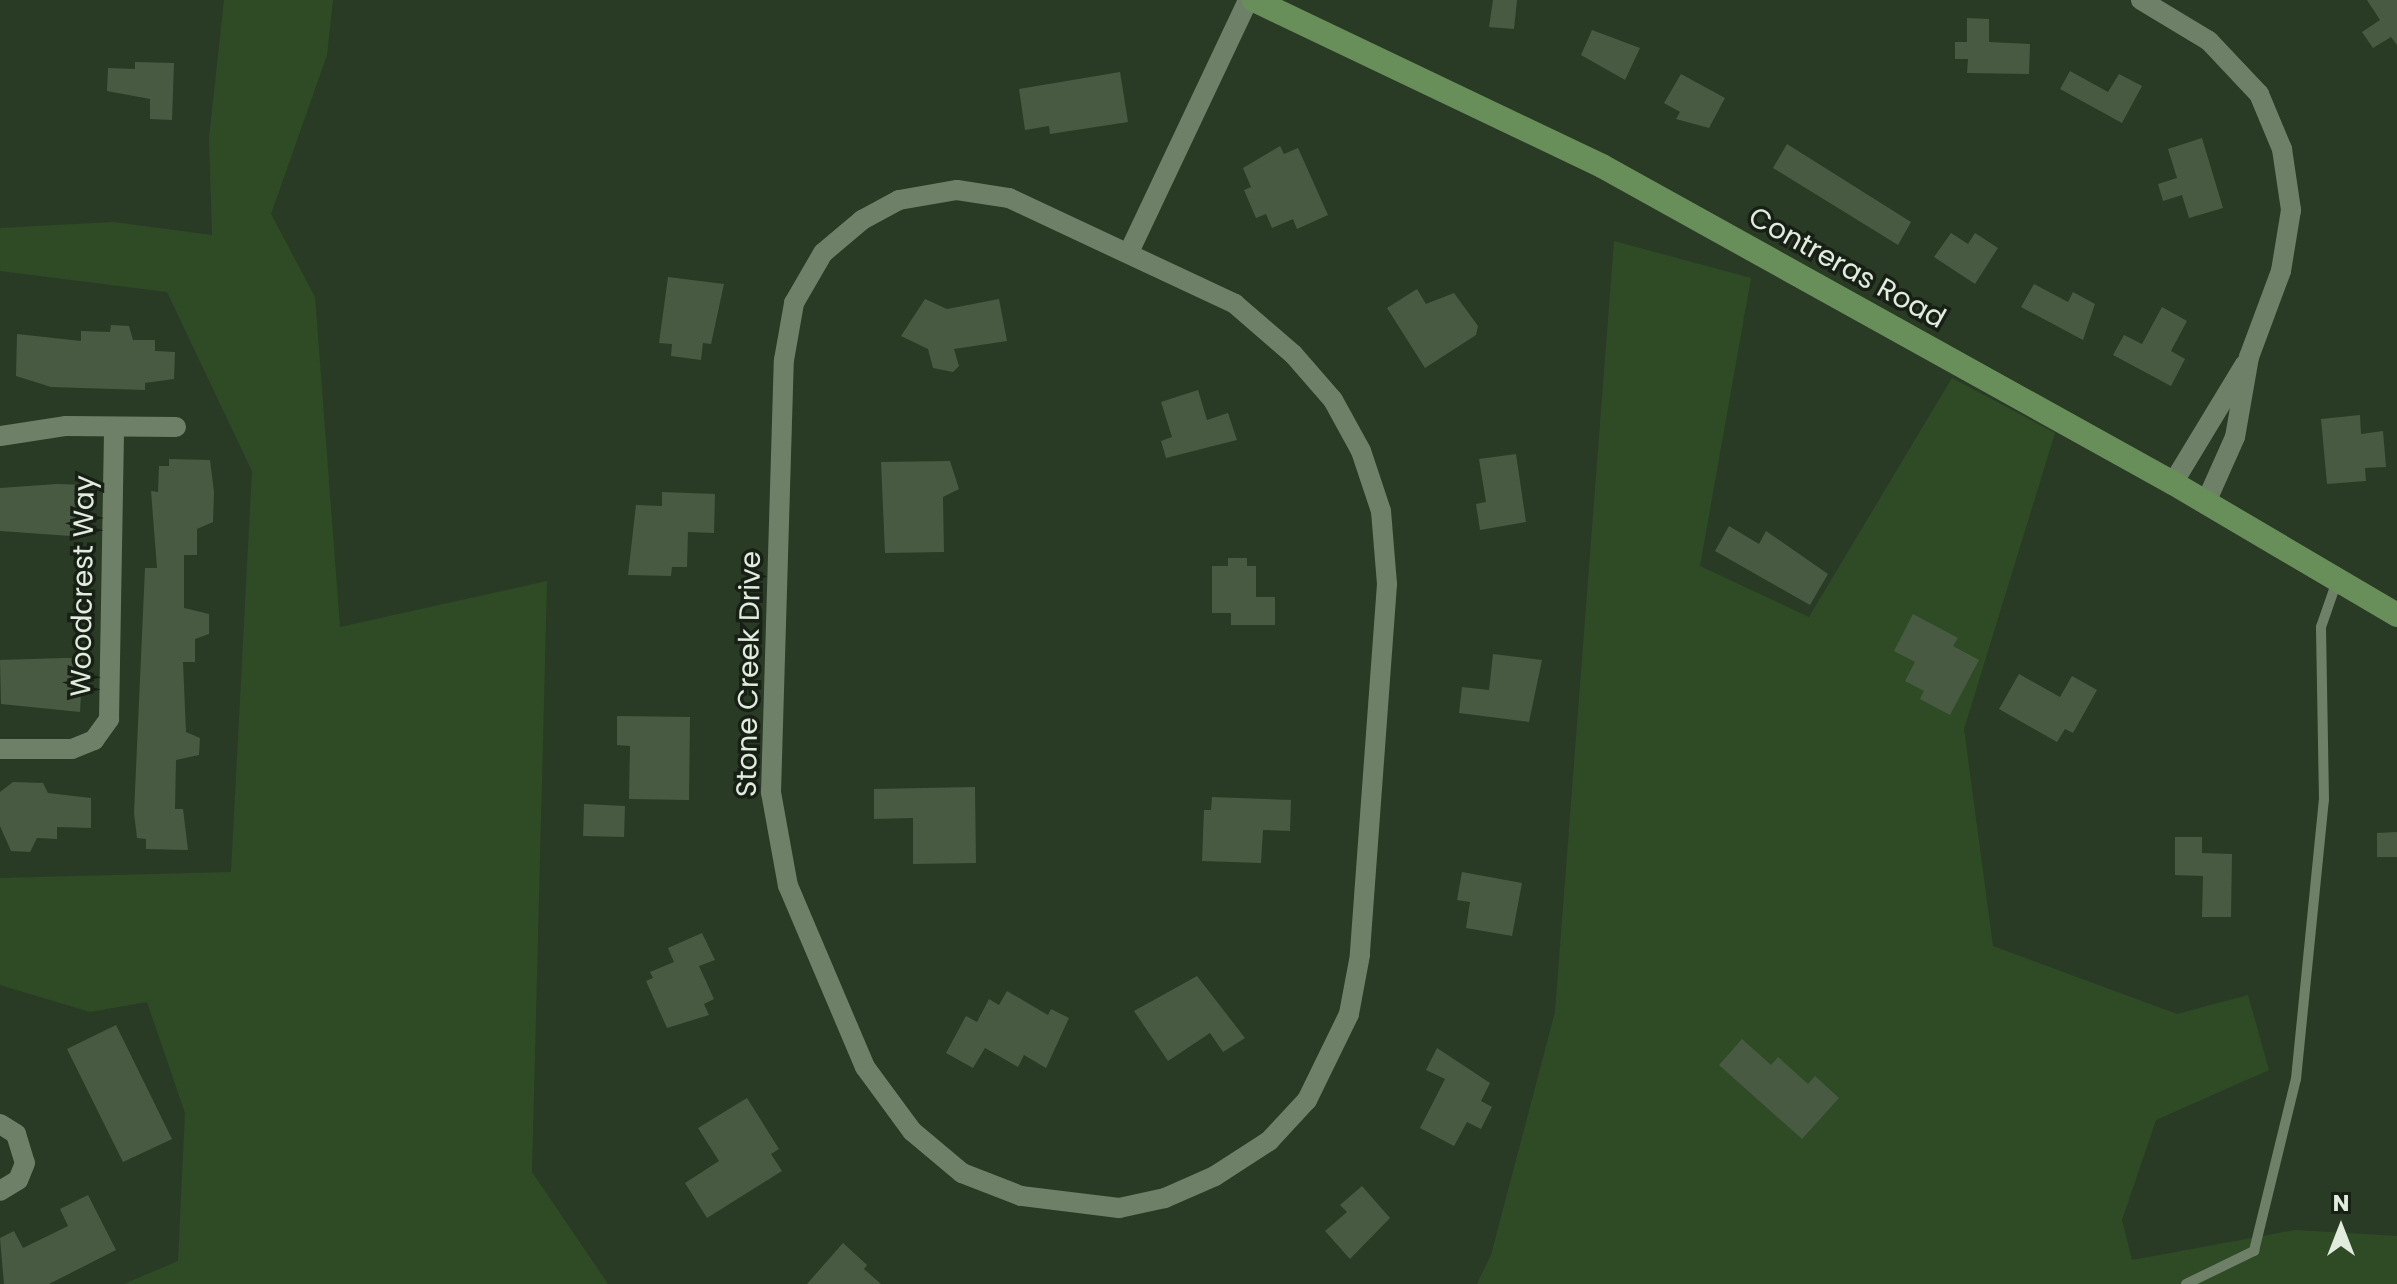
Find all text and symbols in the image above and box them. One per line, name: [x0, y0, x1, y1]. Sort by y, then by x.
street label: Contreras Road: [1743, 200, 1951, 336]
street label: Woodcrest Way: [64, 475, 102, 697]
street label: Stone Creek Drive: [730, 551, 768, 797]
north arrow: [2301, 1188, 2381, 1268]
text: N: [2333, 1188, 2349, 1219]

